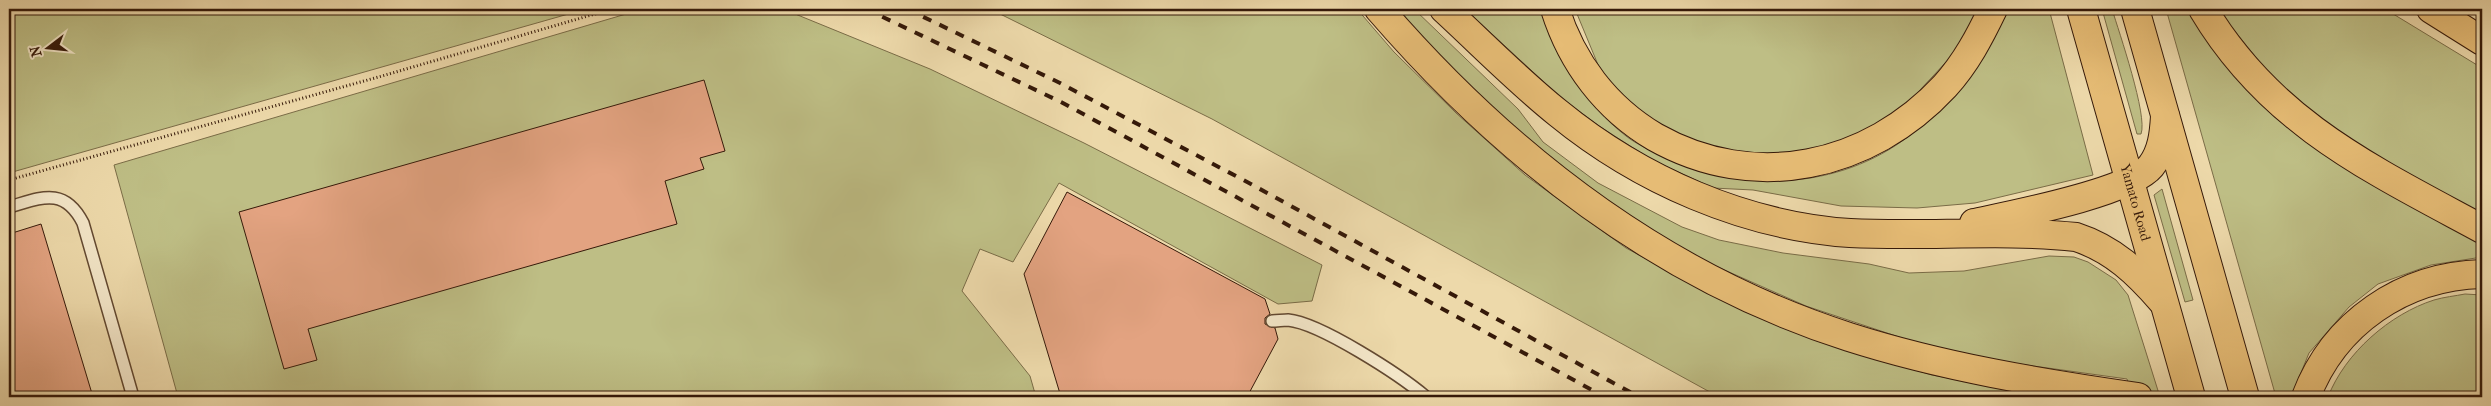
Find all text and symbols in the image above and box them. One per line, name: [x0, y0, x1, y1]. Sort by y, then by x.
north arrow: [22, 22, 72, 72]
text: N: [26, 44, 46, 59]
street label: Yamato Road: [2116, 161, 2154, 243]

